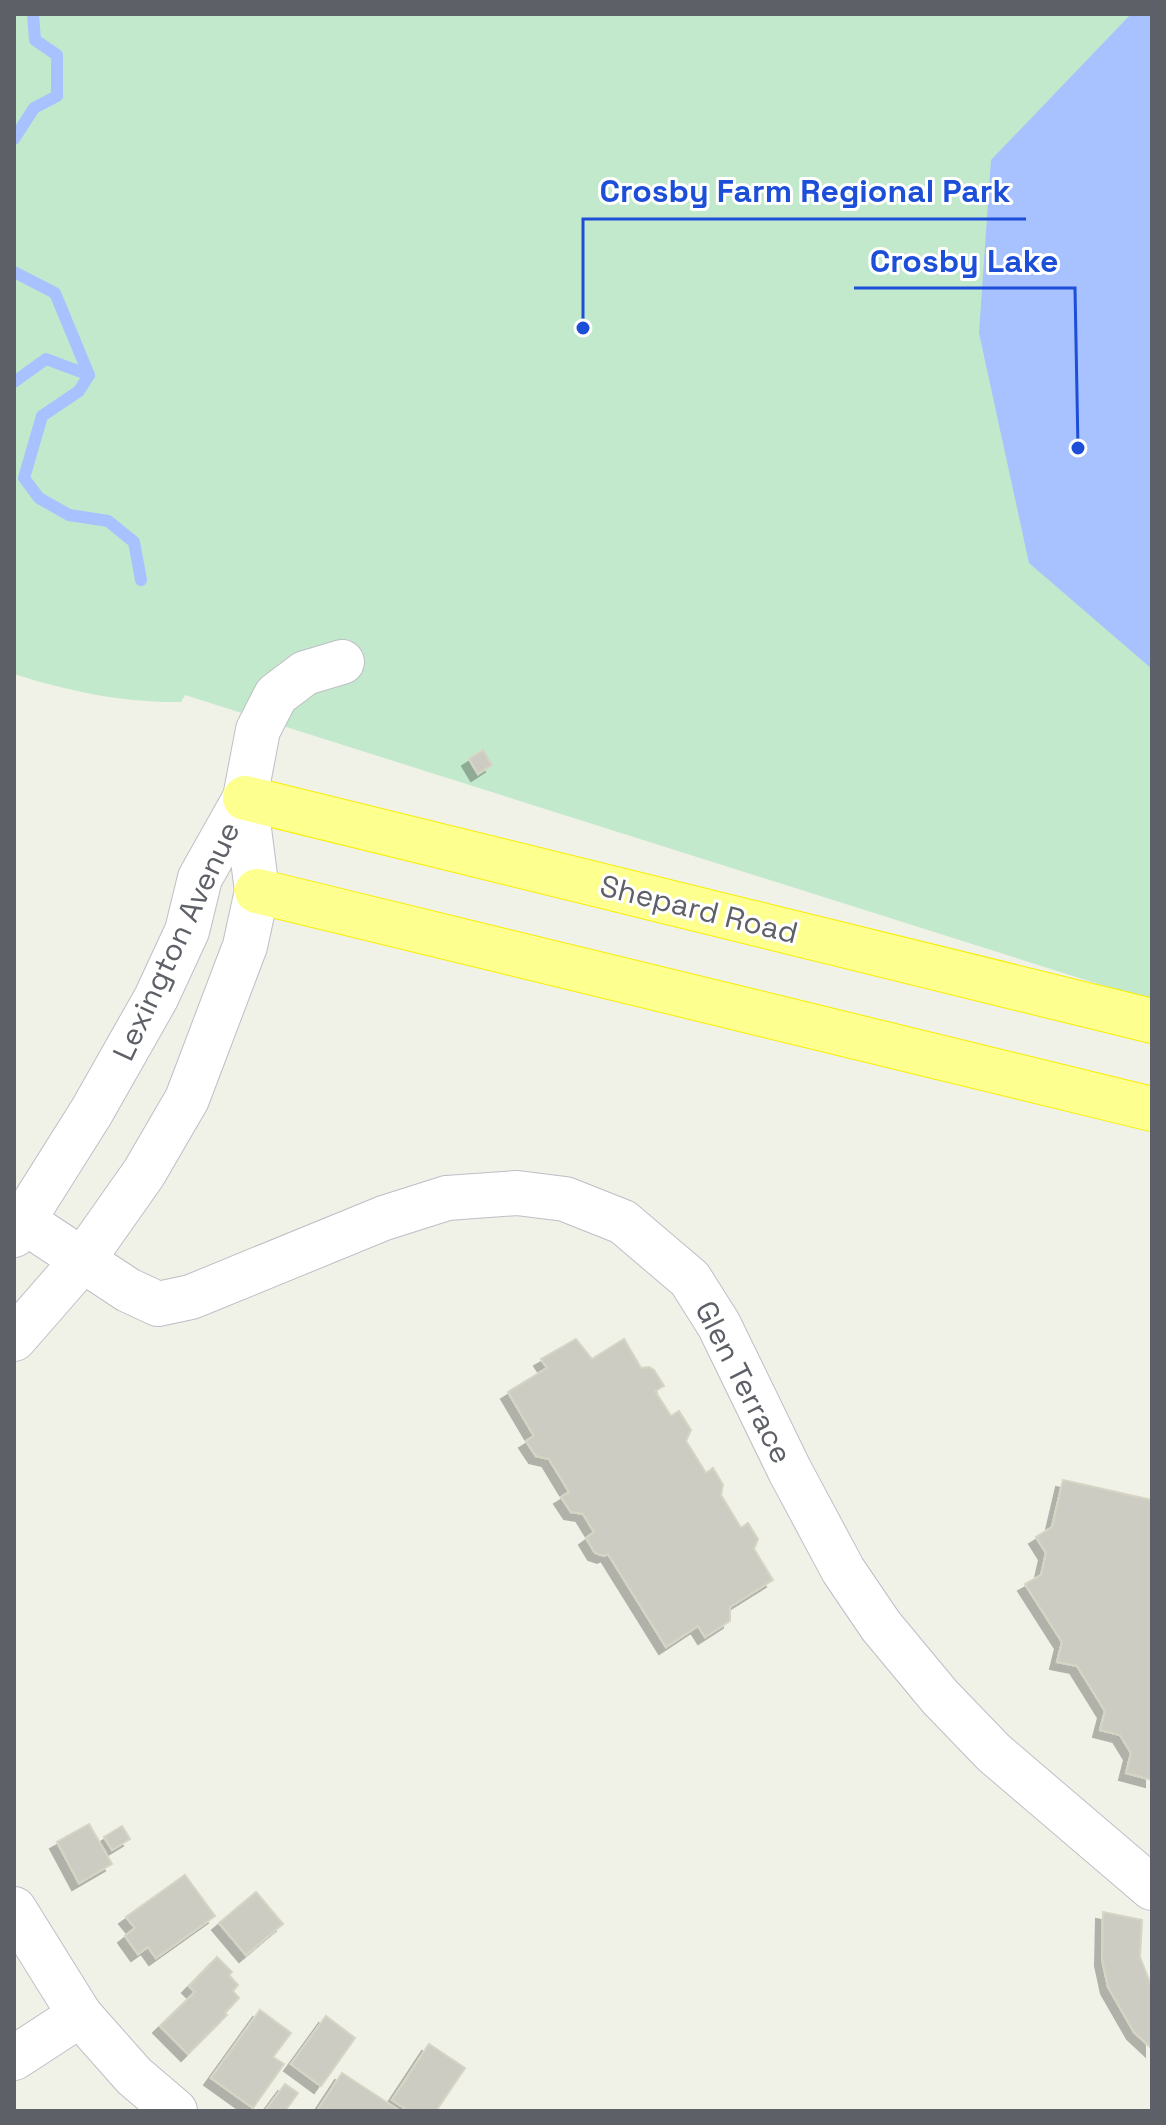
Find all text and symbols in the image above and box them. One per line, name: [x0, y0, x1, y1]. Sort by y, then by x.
callout: Crosby Farm Regional Park: [583, 163, 1026, 219]
text: Crosby Farm Regional Park: [599, 171, 1011, 211]
callout: Crosby Lake: [854, 232, 1075, 288]
text: Crosby Lake: [870, 241, 1058, 281]
street label: Lexington Avenue: [104, 815, 248, 1067]
street label: Shepard Road: [596, 866, 802, 952]
street label: Glen Terrace: [686, 1294, 802, 1470]

